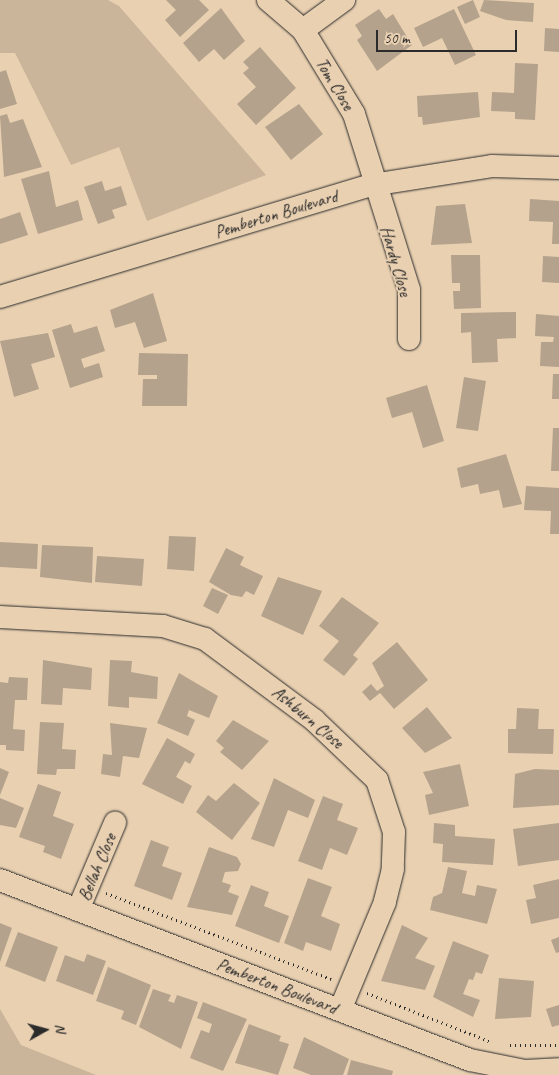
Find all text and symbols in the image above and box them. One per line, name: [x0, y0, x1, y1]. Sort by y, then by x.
scale bar: [379, 20, 520, 52]
text: 50 m: [384, 29, 410, 48]
street label: Tom Close: [311, 54, 359, 114]
street label: Pemberton Boulevard: [212, 185, 340, 243]
street label: Hardy Close: [376, 223, 416, 299]
street label: Ashburn Close: [268, 681, 348, 753]
street label: Bellah Close: [73, 830, 121, 904]
street label: Pemberton Boulevard: [214, 953, 340, 1019]
north arrow: [20, 1005, 70, 1055]
text: N: [51, 1023, 69, 1033]

